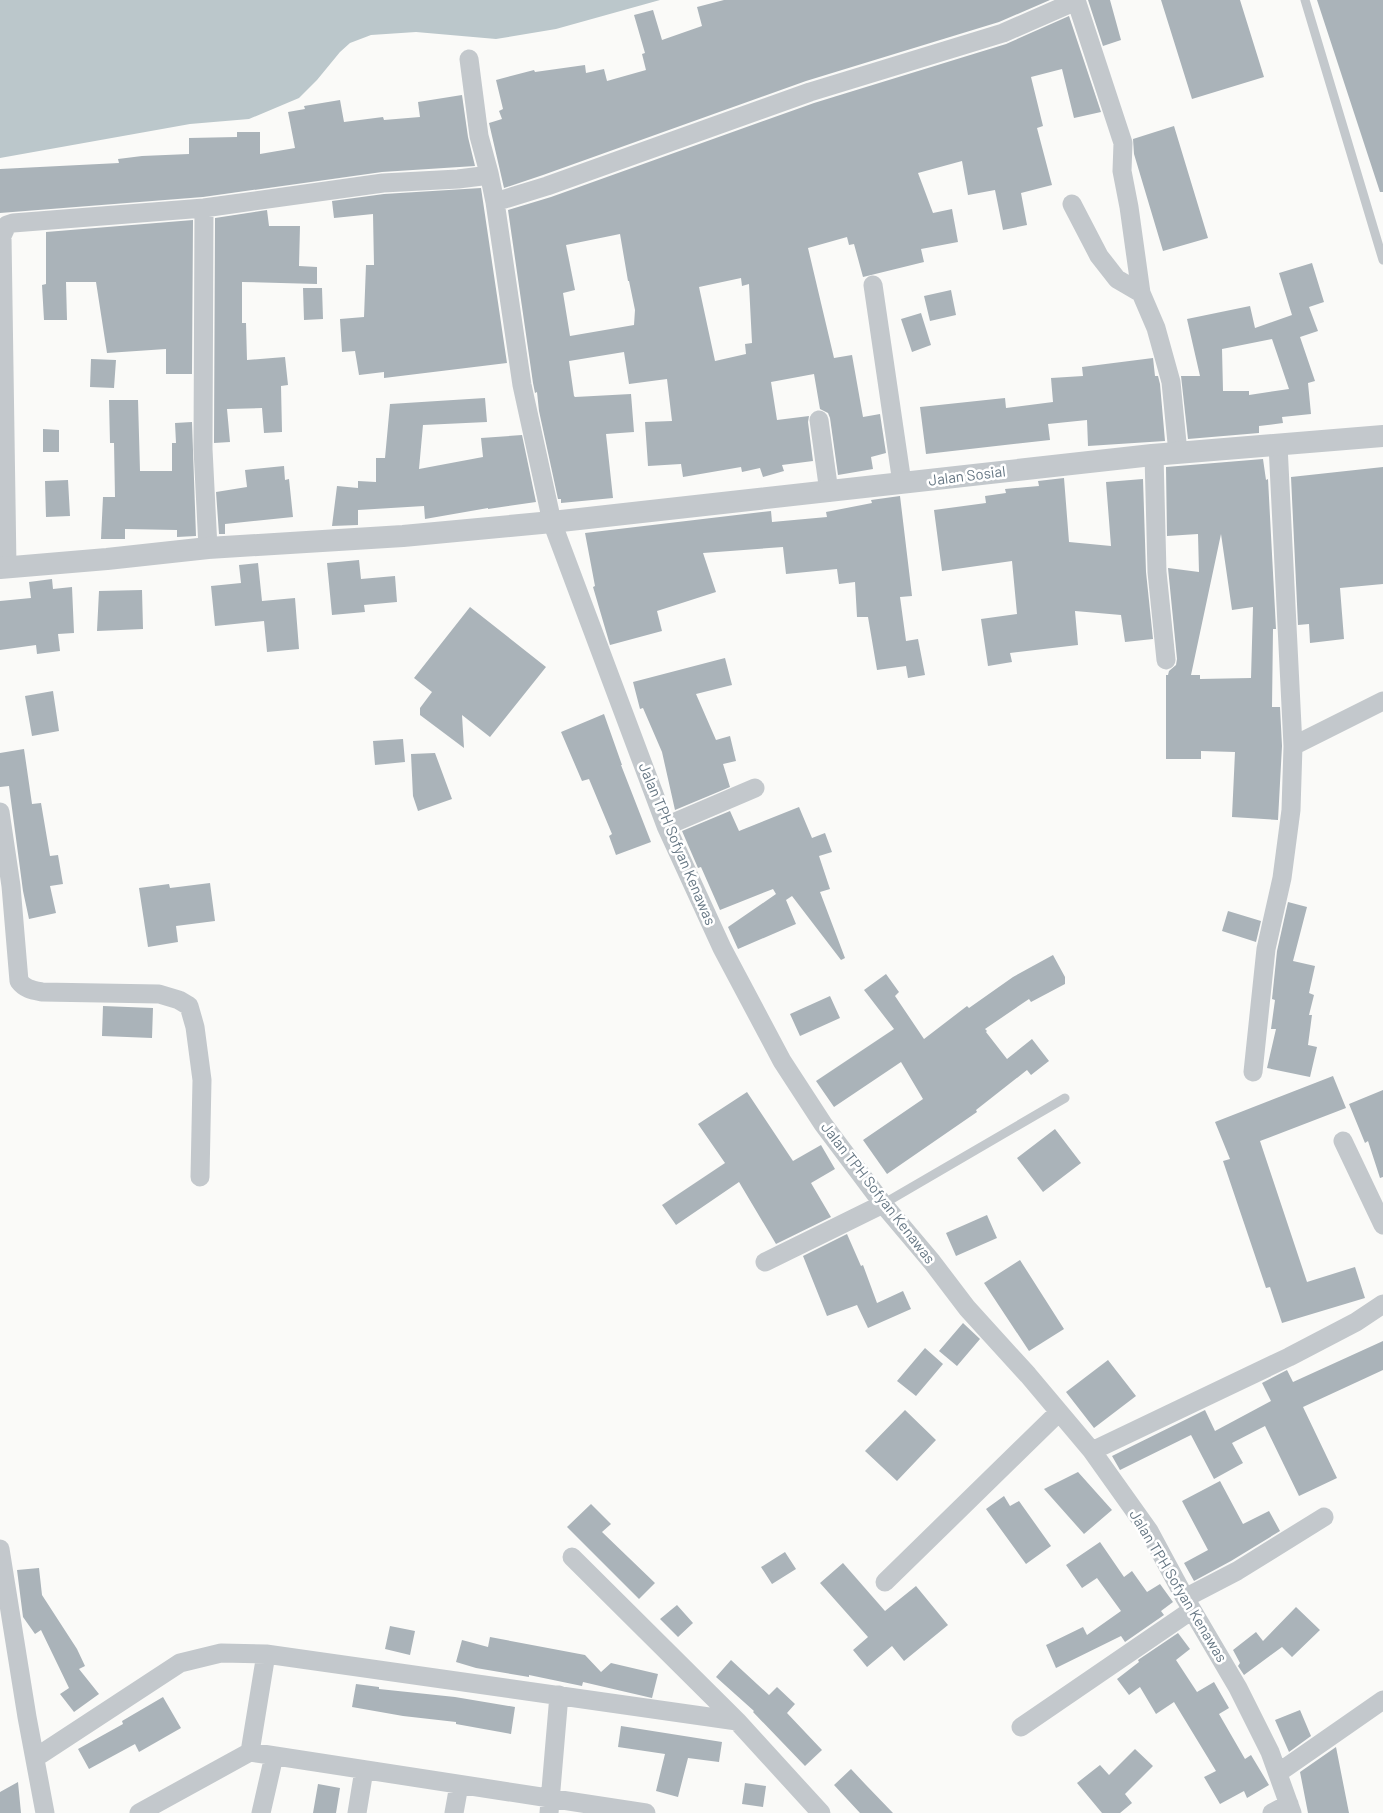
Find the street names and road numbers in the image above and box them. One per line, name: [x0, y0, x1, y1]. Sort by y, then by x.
street label: Jalan Sosial: [927, 461, 1006, 489]
street label: Jalan TPH Sofyan Kenawas: [636, 760, 720, 927]
street label: Jalan TPH Sofyan Kenawas: [818, 1118, 940, 1267]
street label: Jalan TPH Sofyan Kenawas: [1126, 1506, 1232, 1665]

